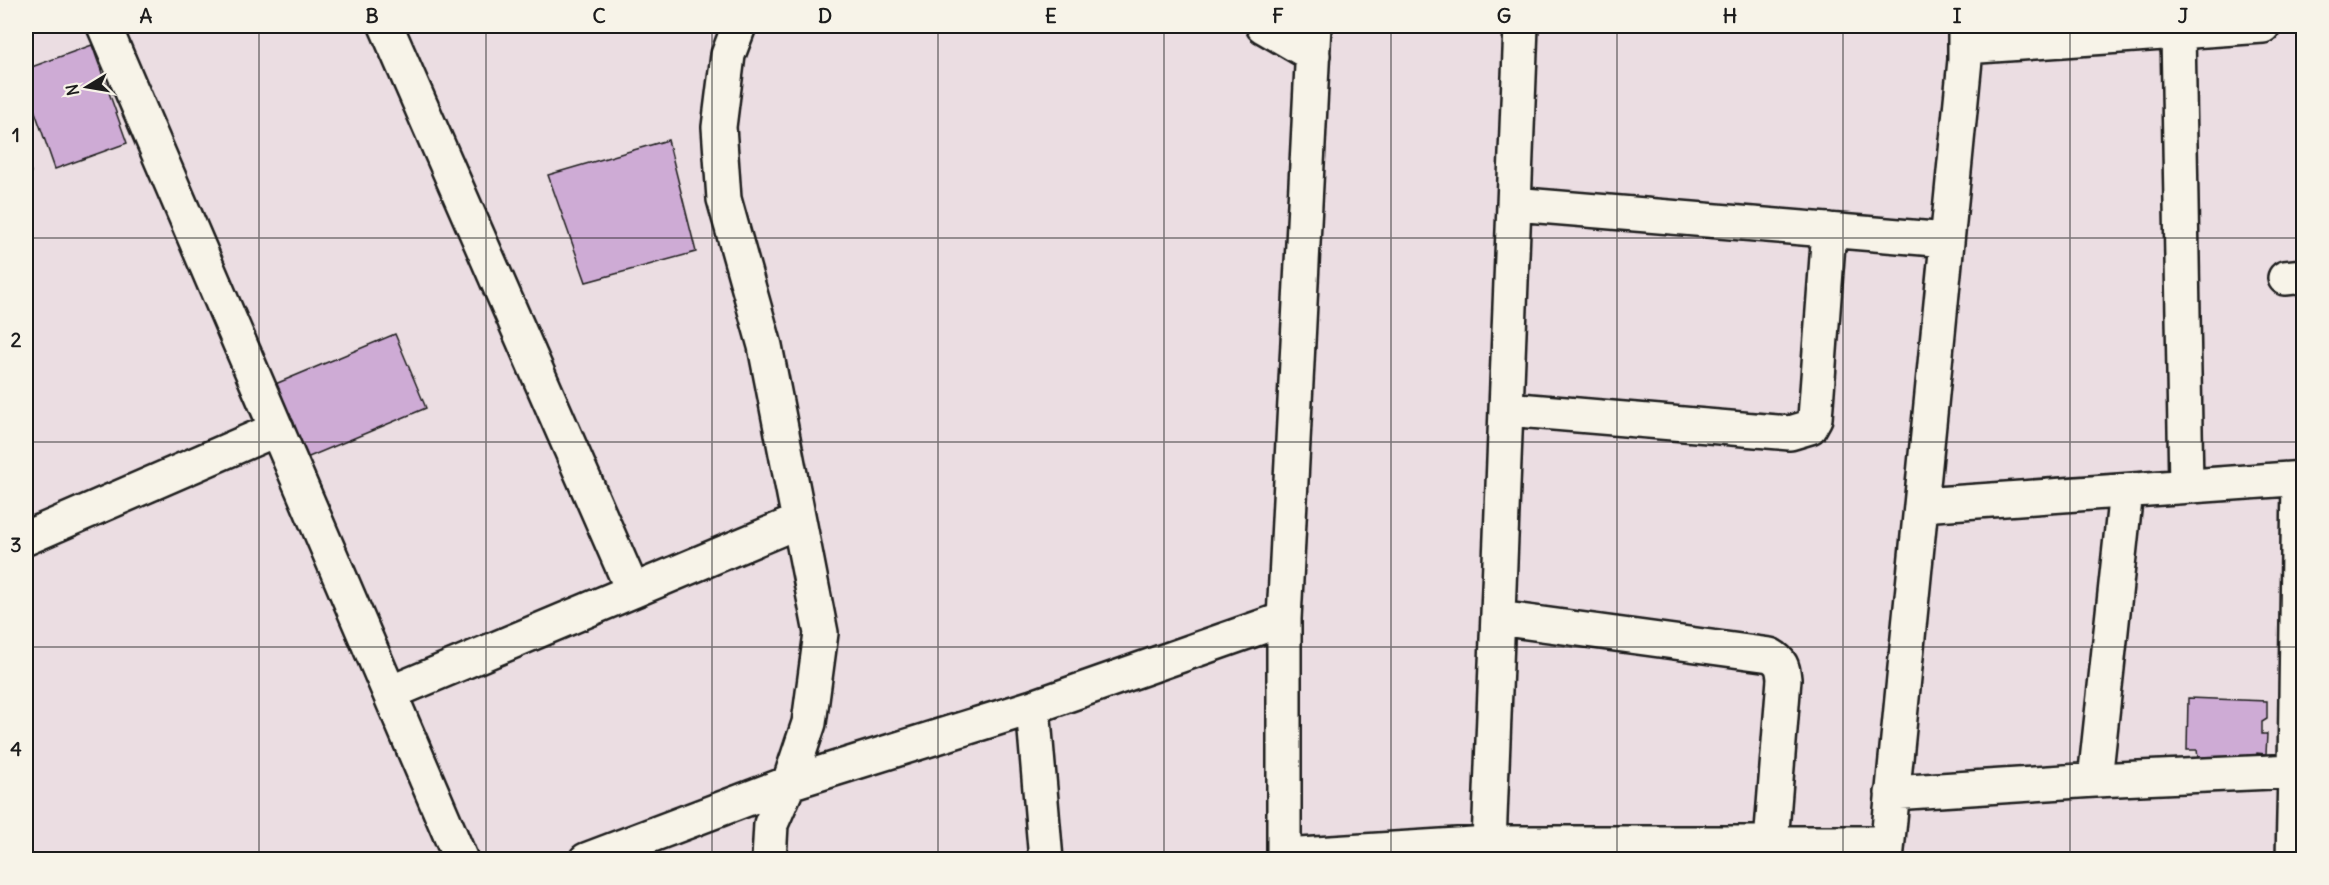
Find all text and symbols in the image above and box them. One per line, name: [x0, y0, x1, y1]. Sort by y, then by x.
text: A: [140, 3, 153, 28]
text: B: [365, 3, 379, 28]
text: C: [592, 3, 606, 28]
text: D: [818, 3, 832, 28]
text: E: [1045, 3, 1057, 28]
text: F: [1272, 3, 1284, 28]
text: G: [1497, 3, 1511, 28]
text: H: [1723, 3, 1737, 28]
text: I: [1953, 3, 1962, 28]
text: J: [2178, 3, 2189, 28]
north arrow: [57, 57, 117, 117]
text: N: [61, 83, 83, 97]
text: 1: [12, 122, 20, 147]
text: 2: [11, 327, 22, 352]
text: 3: [10, 532, 22, 557]
text: 4: [10, 736, 22, 761]

